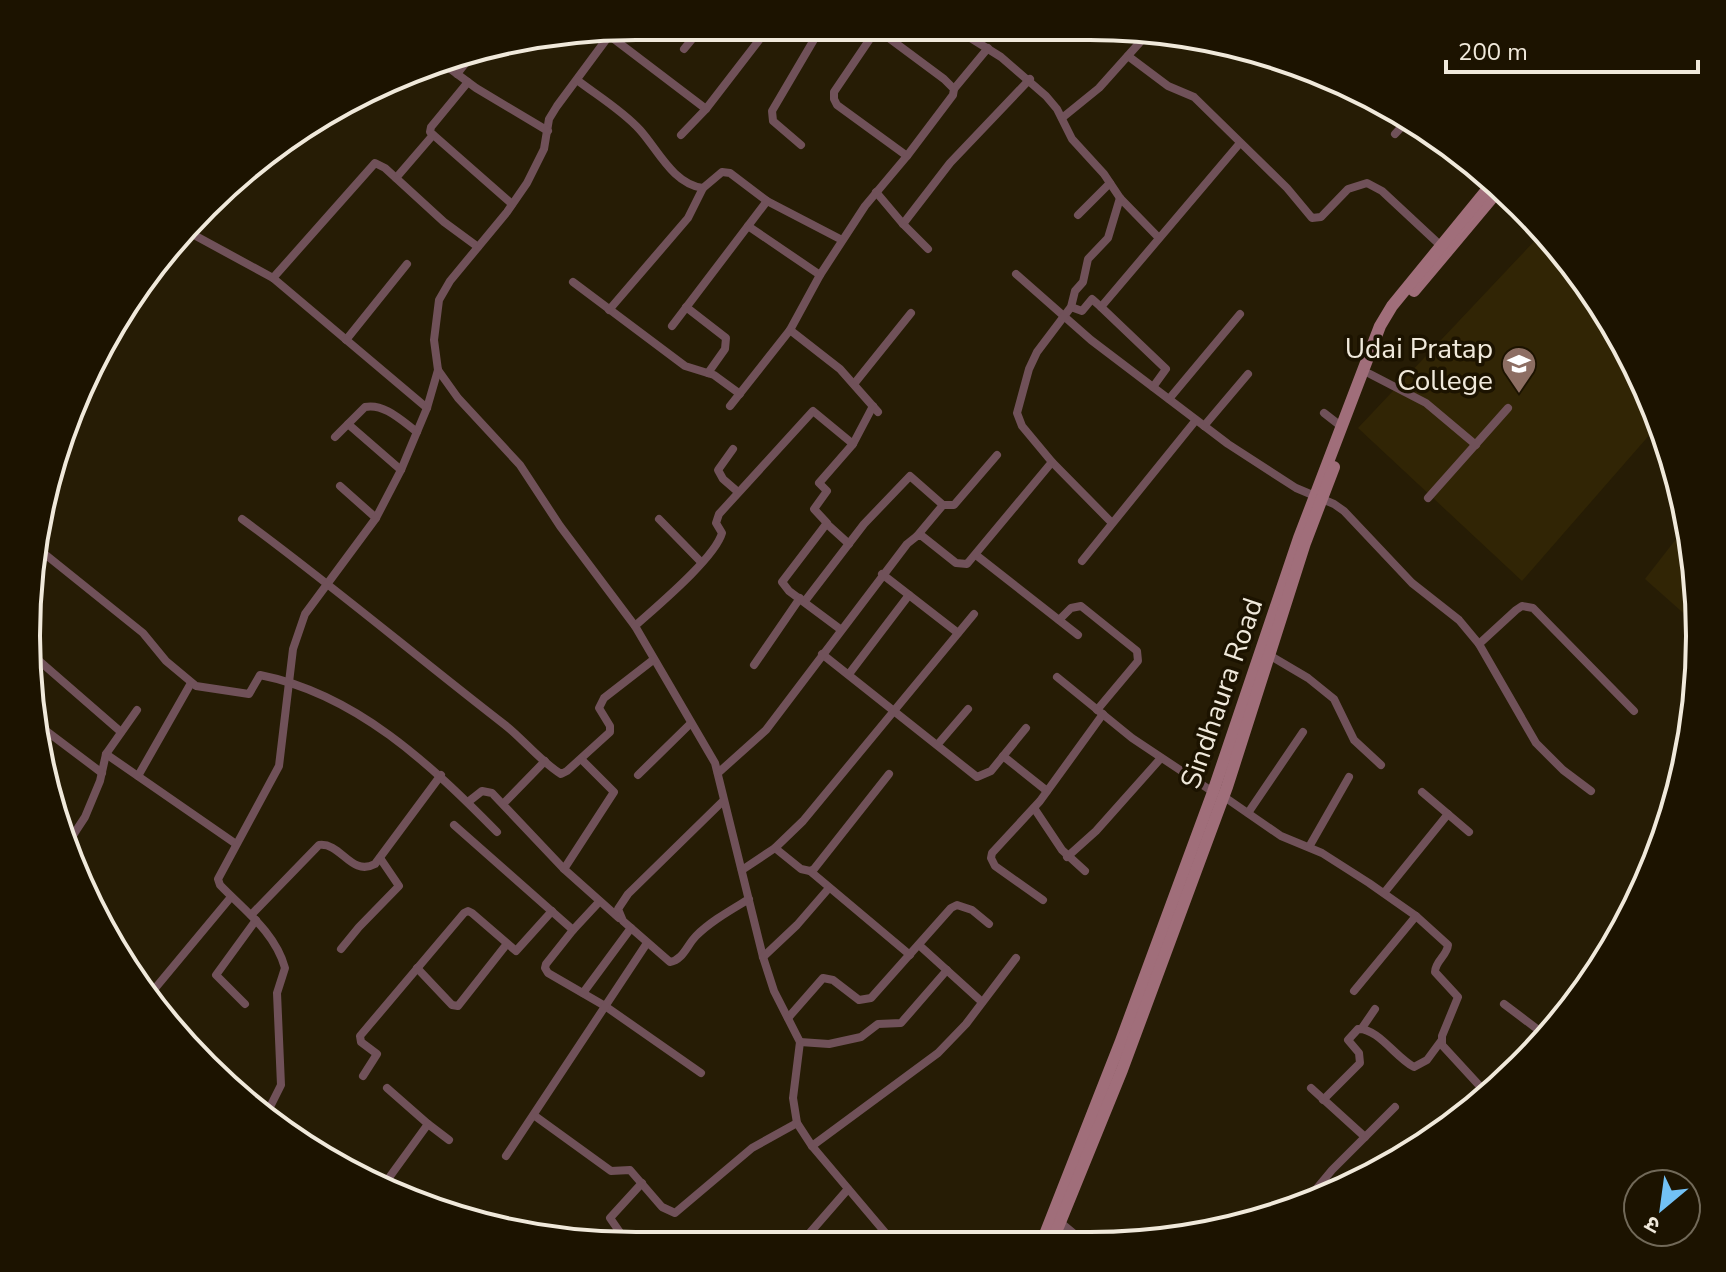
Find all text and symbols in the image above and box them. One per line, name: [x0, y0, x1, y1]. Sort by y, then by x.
scale bar: [1446, 24, 1698, 74]
text: 200 m: [1458, 36, 1528, 68]
place label: Udai Pratap College: [1345, 330, 1493, 400]
school or university icon: Udai Pratap College: [1500, 345, 1538, 395]
street label: Sindhaura Road: [1172, 593, 1272, 794]
north arrow: [1622, 1168, 1702, 1248]
text: उ: [1639, 1208, 1666, 1241]

